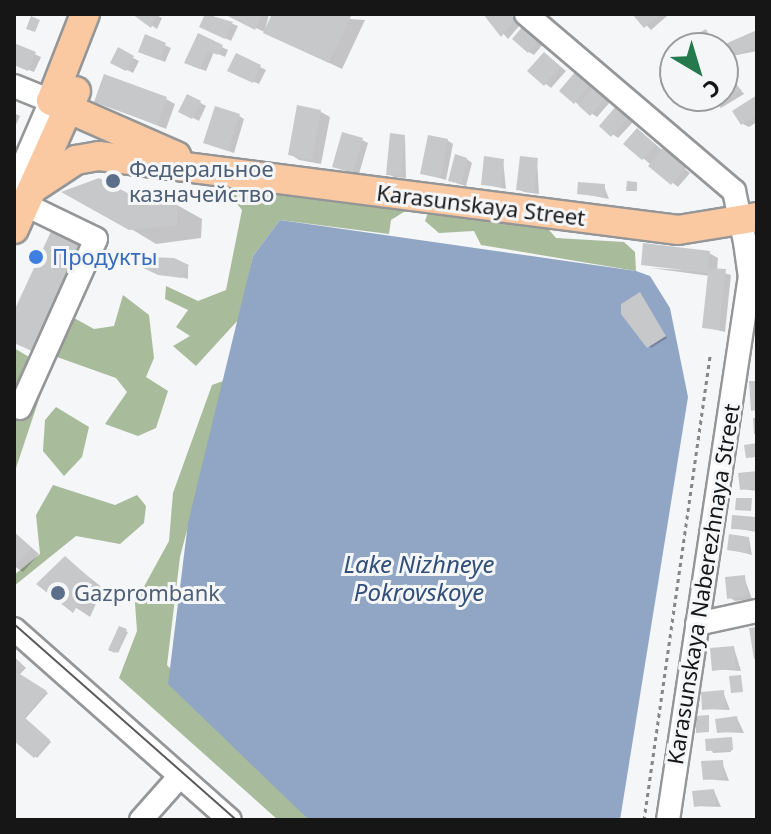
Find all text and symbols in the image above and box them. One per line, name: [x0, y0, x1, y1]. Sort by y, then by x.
north arrow: [659, 32, 739, 112]
text: С: [698, 73, 727, 106]
place label: Федеральное казначейство: [129, 155, 274, 206]
marker: Федеральное казначейство: [104, 172, 122, 190]
street label: Karasunskaya Street: [375, 179, 587, 231]
place label: Продукты: [52, 244, 158, 270]
marker: Продукты: [27, 248, 45, 266]
street label: Karasunskaya Naberezhnaya Street: [661, 402, 745, 766]
water label: Lake Nizhneye Pokrovskoye: [343, 550, 495, 606]
place label: Gazprombank: [74, 580, 220, 606]
marker: Gazprombank: [49, 584, 67, 602]

